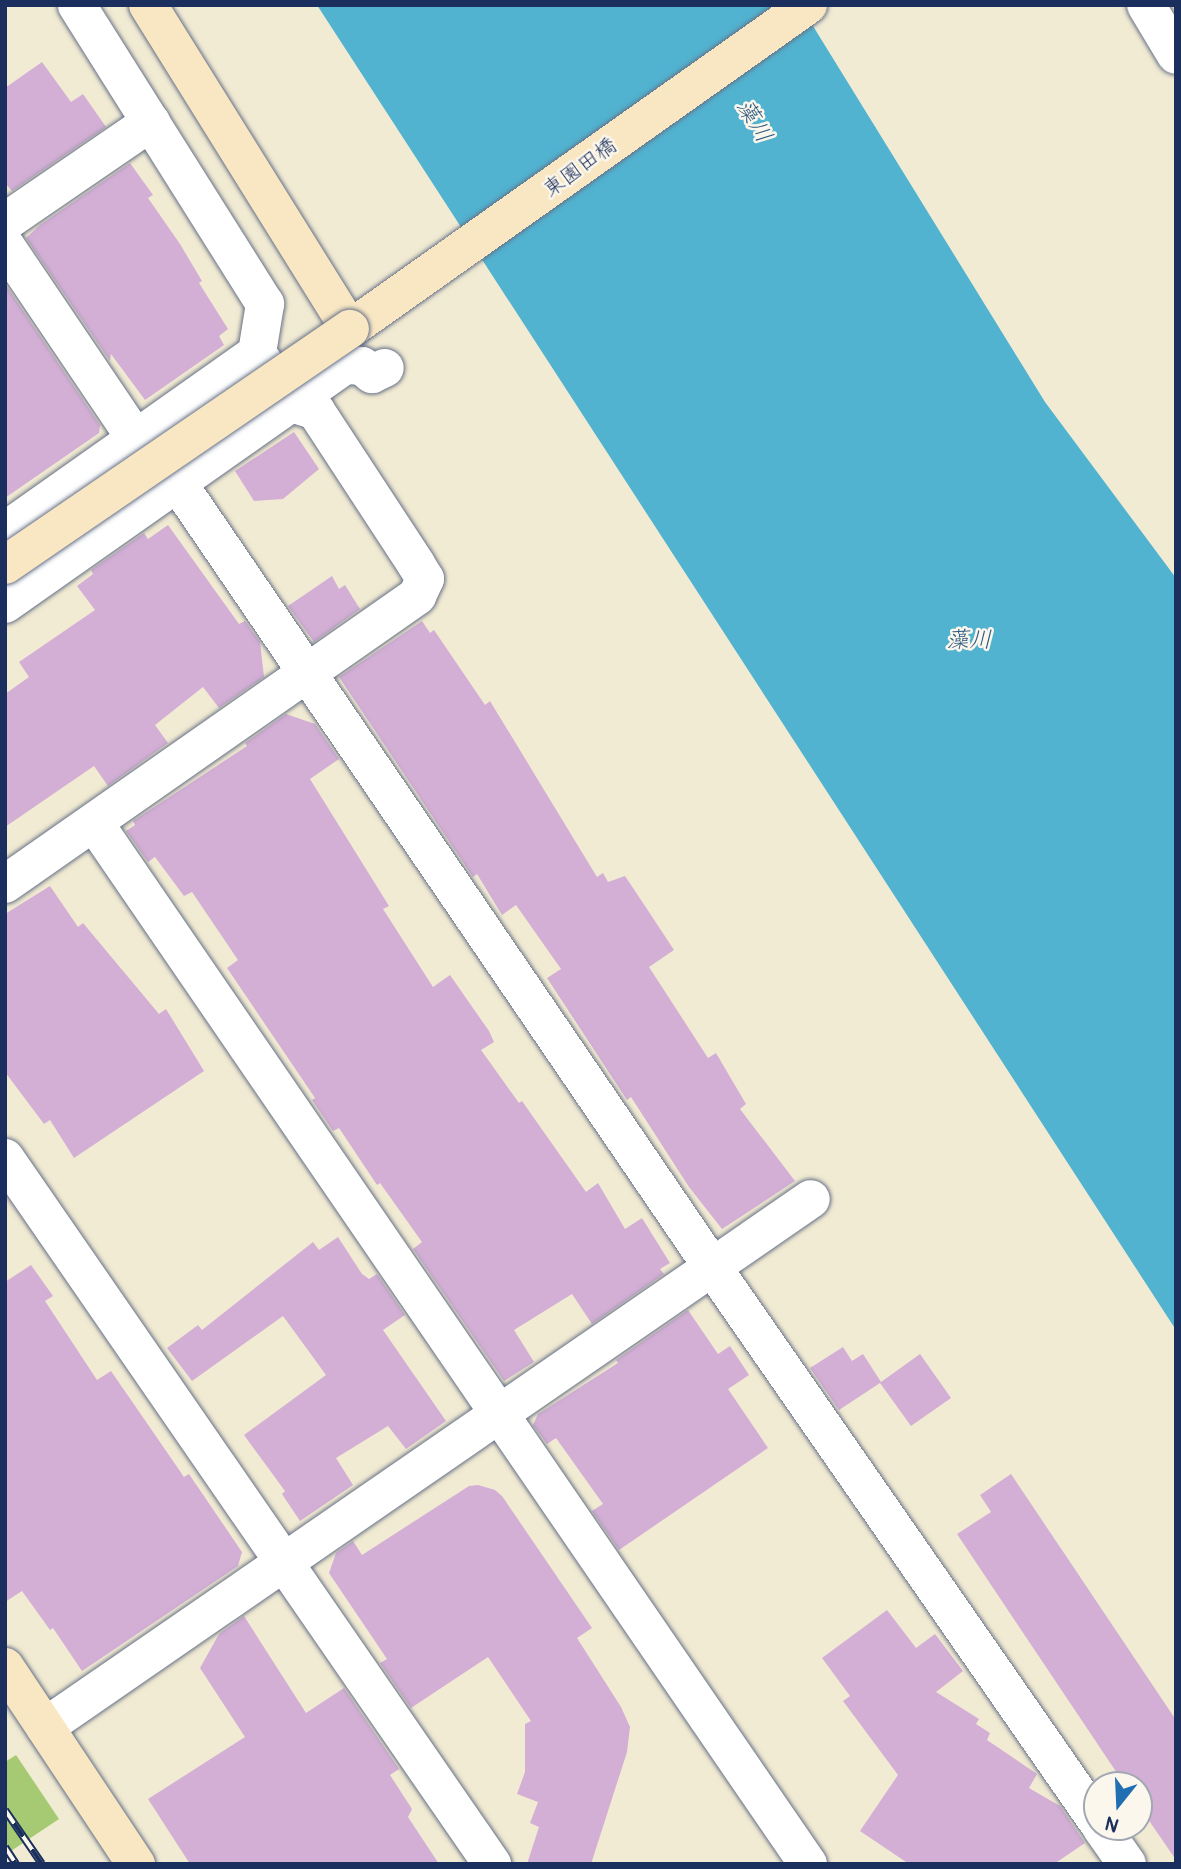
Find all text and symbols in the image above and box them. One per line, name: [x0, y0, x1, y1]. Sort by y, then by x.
water label: 藻川: [730, 94, 778, 148]
street label: 東園田橋: [539, 133, 621, 203]
water label: 藻川: [946, 626, 992, 654]
north arrow: [1083, 1771, 1153, 1841]
text: N: [1102, 1811, 1122, 1837]

